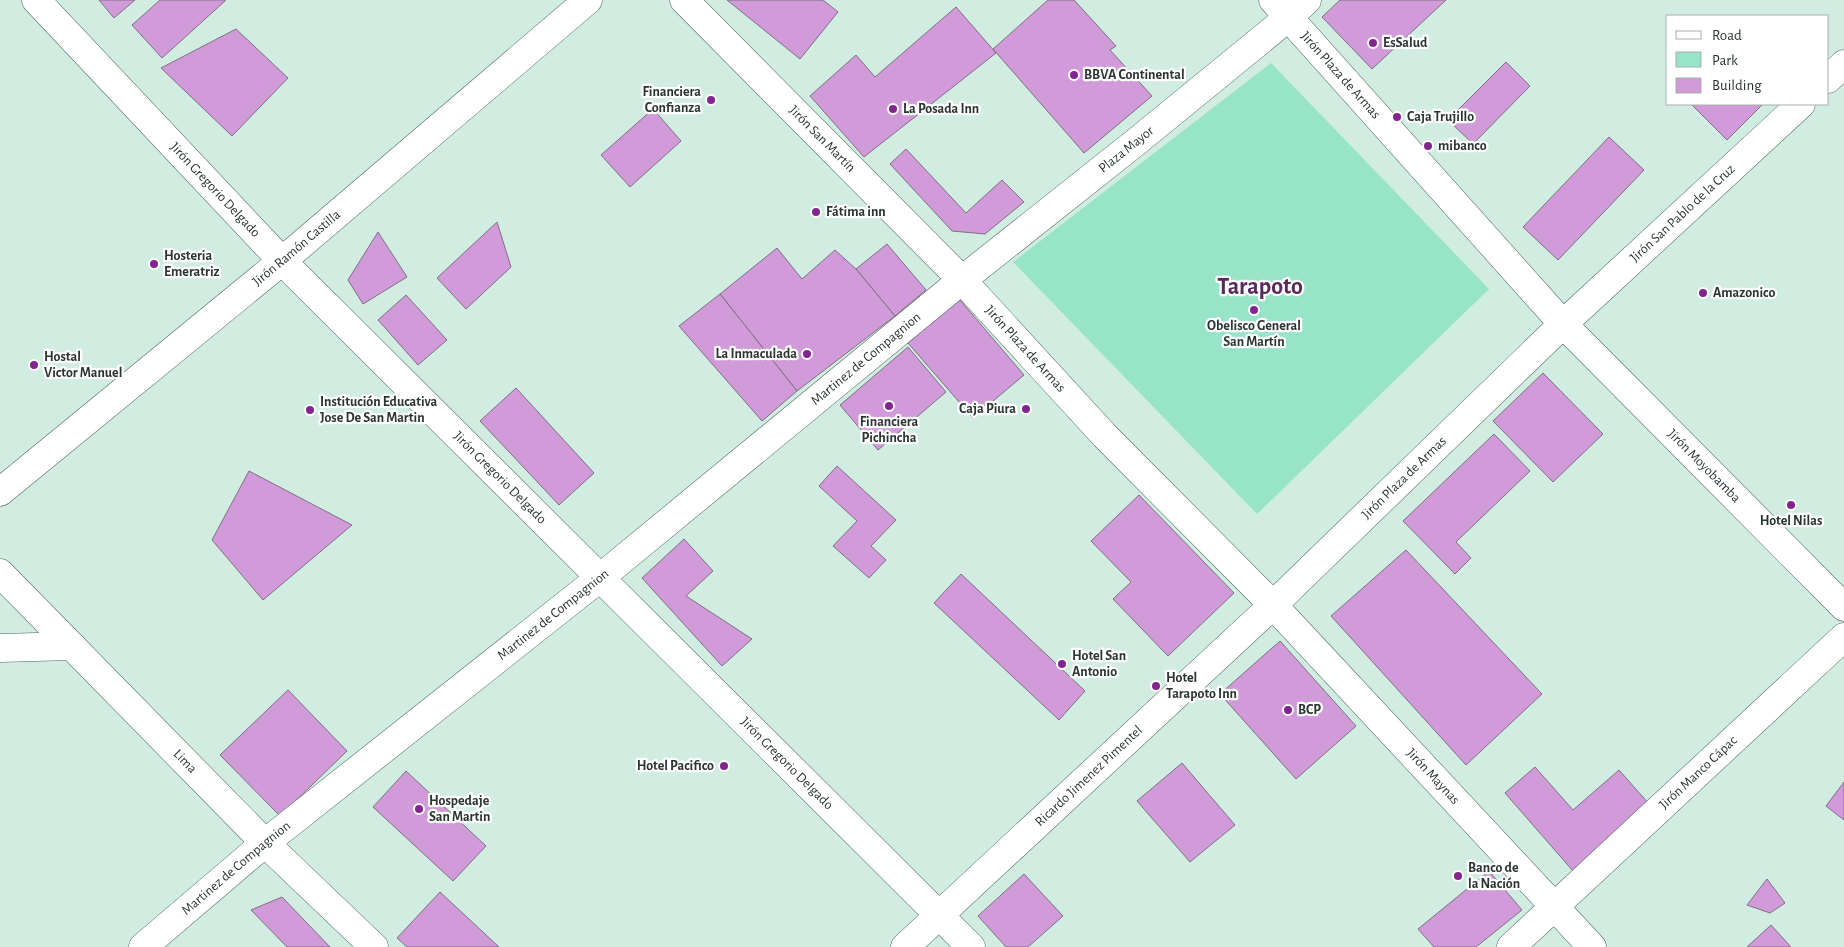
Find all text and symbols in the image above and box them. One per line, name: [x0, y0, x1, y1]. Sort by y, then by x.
legend: [1666, 15, 1829, 105]
text: Road: [1712, 28, 1742, 43]
street label: Jirón Plaza de Armas: [1298, 29, 1383, 122]
place label: EsSalud: [1383, 36, 1428, 50]
marker: EsSalud: [1367, 37, 1379, 49]
text: Park: [1712, 53, 1738, 68]
place label: BBVA Continental: [1084, 68, 1185, 82]
marker: BBVA Continental: [1068, 69, 1080, 81]
text: Building: [1712, 78, 1762, 93]
place label: Financiera Confianza: [642, 85, 701, 115]
marker: Financiera Confianza: [705, 94, 717, 106]
place label: La Posada Inn: [903, 102, 979, 116]
street label: Jirón San Martín: [786, 103, 858, 175]
marker: La Posada Inn: [887, 103, 899, 115]
place label: Caja Trujillo: [1407, 110, 1474, 124]
marker: Caja Trujillo: [1391, 111, 1403, 123]
street label: Plaza Mayor: [1096, 123, 1157, 176]
place label: mibanco: [1438, 139, 1487, 153]
street label: Jirón Gregorio Delgado: [167, 140, 263, 240]
marker: mibanco: [1422, 140, 1434, 152]
street label: Jirón San Pablo de la Cruz: [1628, 162, 1738, 265]
place label: Fátima inn: [826, 205, 886, 219]
marker: Fátima inn: [810, 206, 822, 218]
street label: Jirón Ramón Castilla: [250, 207, 344, 289]
place label: Hosteria Emeratriz: [164, 249, 220, 279]
marker: Hosteria Emeratriz: [148, 258, 160, 270]
district label: Tarapoto: [1217, 275, 1303, 299]
place label: Amazonico: [1713, 286, 1775, 300]
marker: Amazonico: [1697, 287, 1709, 299]
street label: Jirón Plaza de Armas: [982, 303, 1068, 395]
marker: Obelisco General San Martín: [1248, 304, 1260, 316]
street label: Martinez de Compagnion: [808, 310, 924, 408]
place label: Obelisco General San Martín: [1207, 319, 1301, 349]
place label: La Inmaculada: [715, 347, 797, 361]
marker: La Inmaculada: [801, 348, 813, 360]
place label: Hostal Victor Manuel: [44, 350, 122, 380]
marker: Hostal Victor Manuel: [28, 359, 40, 371]
place label: Institución Educativa Jose De San Martin: [320, 395, 438, 425]
marker: Financiera Pichincha: [883, 400, 895, 412]
place label: Caja Piura: [959, 402, 1016, 416]
marker: Caja Piura: [1020, 403, 1032, 415]
marker: Institución Educativa Jose De San Martin: [304, 404, 316, 416]
place label: Financiera Pichincha: [860, 415, 919, 445]
street label: Jirón Moyobamba: [1665, 427, 1744, 506]
street label: Jirón Gregorio Delgado: [451, 429, 549, 527]
street label: Jirón Plaza de Armas: [1359, 434, 1449, 522]
marker: Hotel Nilas: [1785, 499, 1797, 511]
place label: Hotel Nilas: [1760, 514, 1822, 528]
street label: Martinez de Compagnion: [495, 567, 612, 663]
place label: Hotel San Antonio: [1072, 649, 1126, 679]
marker: Hotel San Antonio: [1056, 658, 1068, 670]
place label: Hotel Tarapoto Inn: [1166, 671, 1237, 701]
marker: Hotel Tarapoto Inn: [1150, 680, 1162, 692]
place label: BCP: [1298, 703, 1321, 717]
marker: BCP: [1282, 704, 1294, 716]
street label: Jirón Gregorio Delgado: [738, 715, 836, 813]
street label: Ricardo Jimenez Pimentel: [1033, 723, 1145, 829]
street label: Jirón Manco Cápac: [1657, 733, 1740, 812]
street label: Jirón Maynas: [1404, 746, 1462, 807]
street label: Lima: [171, 747, 200, 776]
place label: Hotel Pacifico: [637, 759, 714, 773]
marker: Hotel Pacifico: [718, 760, 730, 772]
place label: Hospedaje San Martin: [429, 794, 490, 824]
marker: Hospedaje San Martin: [413, 803, 425, 815]
street label: Martinez de Compagnion: [179, 819, 293, 918]
place label: Banco de la Nación: [1468, 861, 1520, 891]
marker: Banco de la Nación: [1452, 870, 1464, 882]

